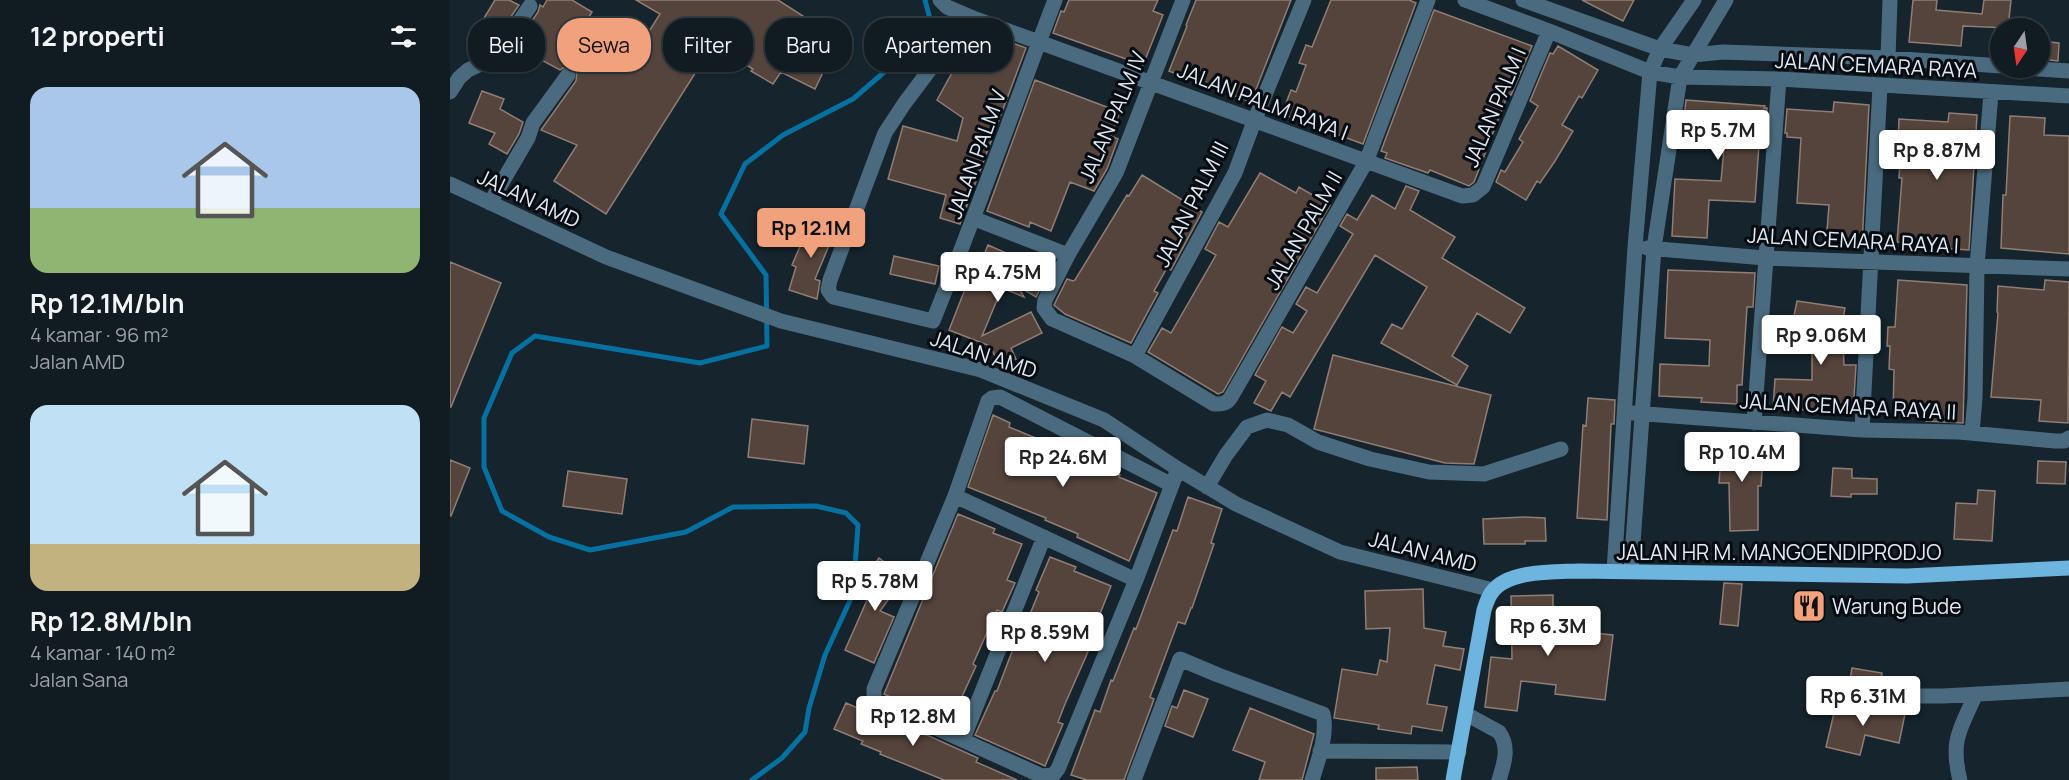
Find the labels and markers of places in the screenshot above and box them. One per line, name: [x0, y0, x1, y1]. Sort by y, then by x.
pin: Rp 5.7M: [1663, 110, 1773, 161]
pin: Rp 8.87M: [1875, 130, 1999, 181]
pin: Rp 12.1M: [749, 208, 873, 259]
pin: Rp 4.75M: [936, 252, 1060, 303]
pin: Rp 9.06M: [1759, 315, 1883, 366]
pin: Rp 10.4M: [1680, 432, 1804, 483]
pin: Rp 24.6M: [1001, 437, 1125, 488]
pin: Rp 5.78M: [813, 561, 937, 612]
restaurant icon: Warung Bude: [1791, 588, 1827, 624]
place label: Warung Bude: [1832, 592, 1962, 620]
pin: Rp 6.3M: [1493, 606, 1603, 657]
pin: Rp 8.59M: [983, 612, 1107, 663]
pin: Rp 6.31M: [1801, 676, 1925, 727]
pin: Rp 12.8M: [851, 696, 975, 747]

